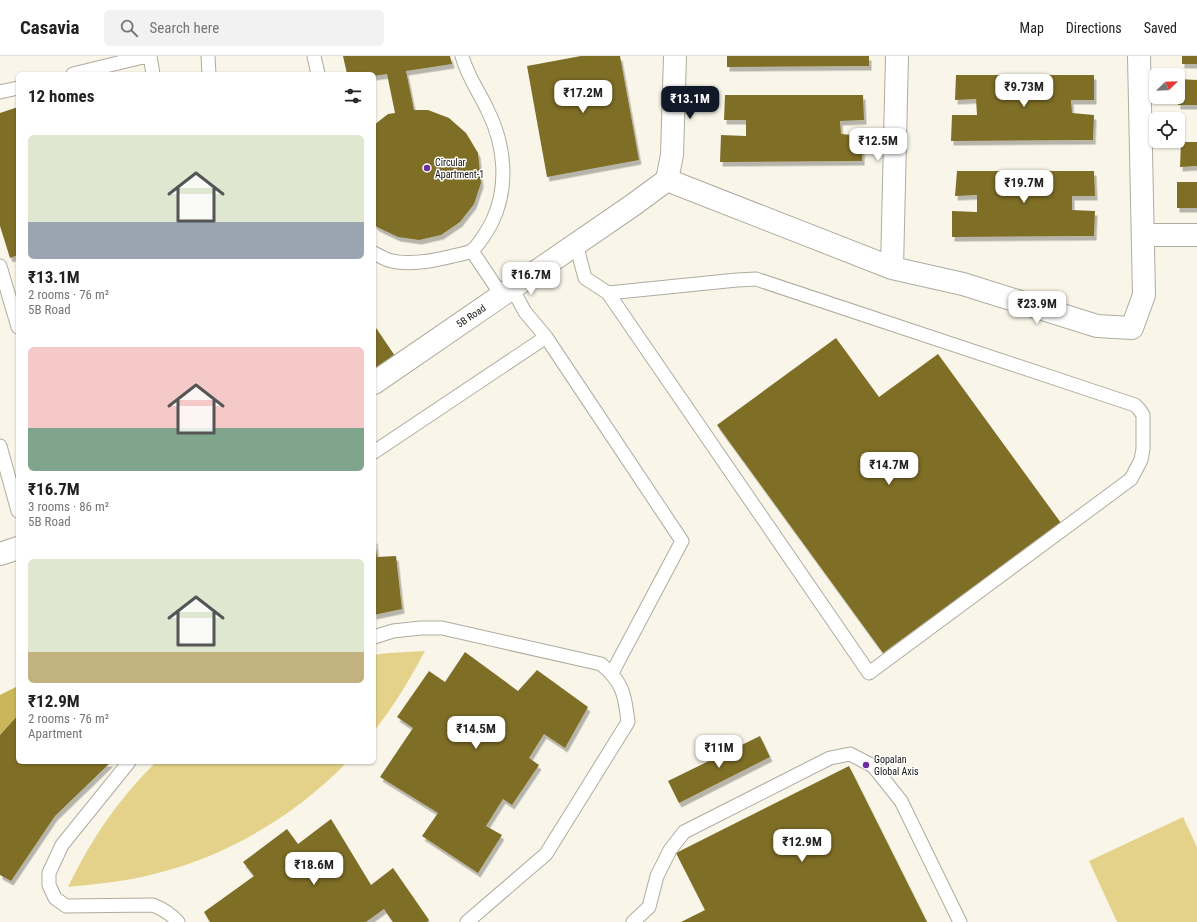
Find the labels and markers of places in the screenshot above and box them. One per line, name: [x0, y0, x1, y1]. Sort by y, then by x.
pin: ₹9.73M: [991, 74, 1057, 108]
pin: ₹17.2M: [550, 80, 616, 114]
pin: ₹13.1M: [657, 86, 723, 120]
pin: ₹12.5M: [845, 128, 911, 162]
place label: Circular Apartment-1: [435, 157, 484, 180]
marker: Circular Apartment-1: [422, 163, 432, 173]
pin: ₹19.7M: [991, 170, 1057, 204]
pin: ₹16.7M: [498, 262, 564, 296]
pin: ₹23.9M: [1004, 291, 1070, 325]
pin: ₹14.7M: [856, 452, 922, 486]
pin: ₹14.5M: [443, 716, 509, 750]
pin: ₹11M: [695, 735, 743, 769]
place label: Gopalan Global Axis: [874, 754, 919, 777]
marker: Gopalan Global Axis: [861, 760, 871, 770]
pin: ₹12.9M: [769, 829, 835, 863]
pin: ₹18.6M: [281, 852, 347, 886]

